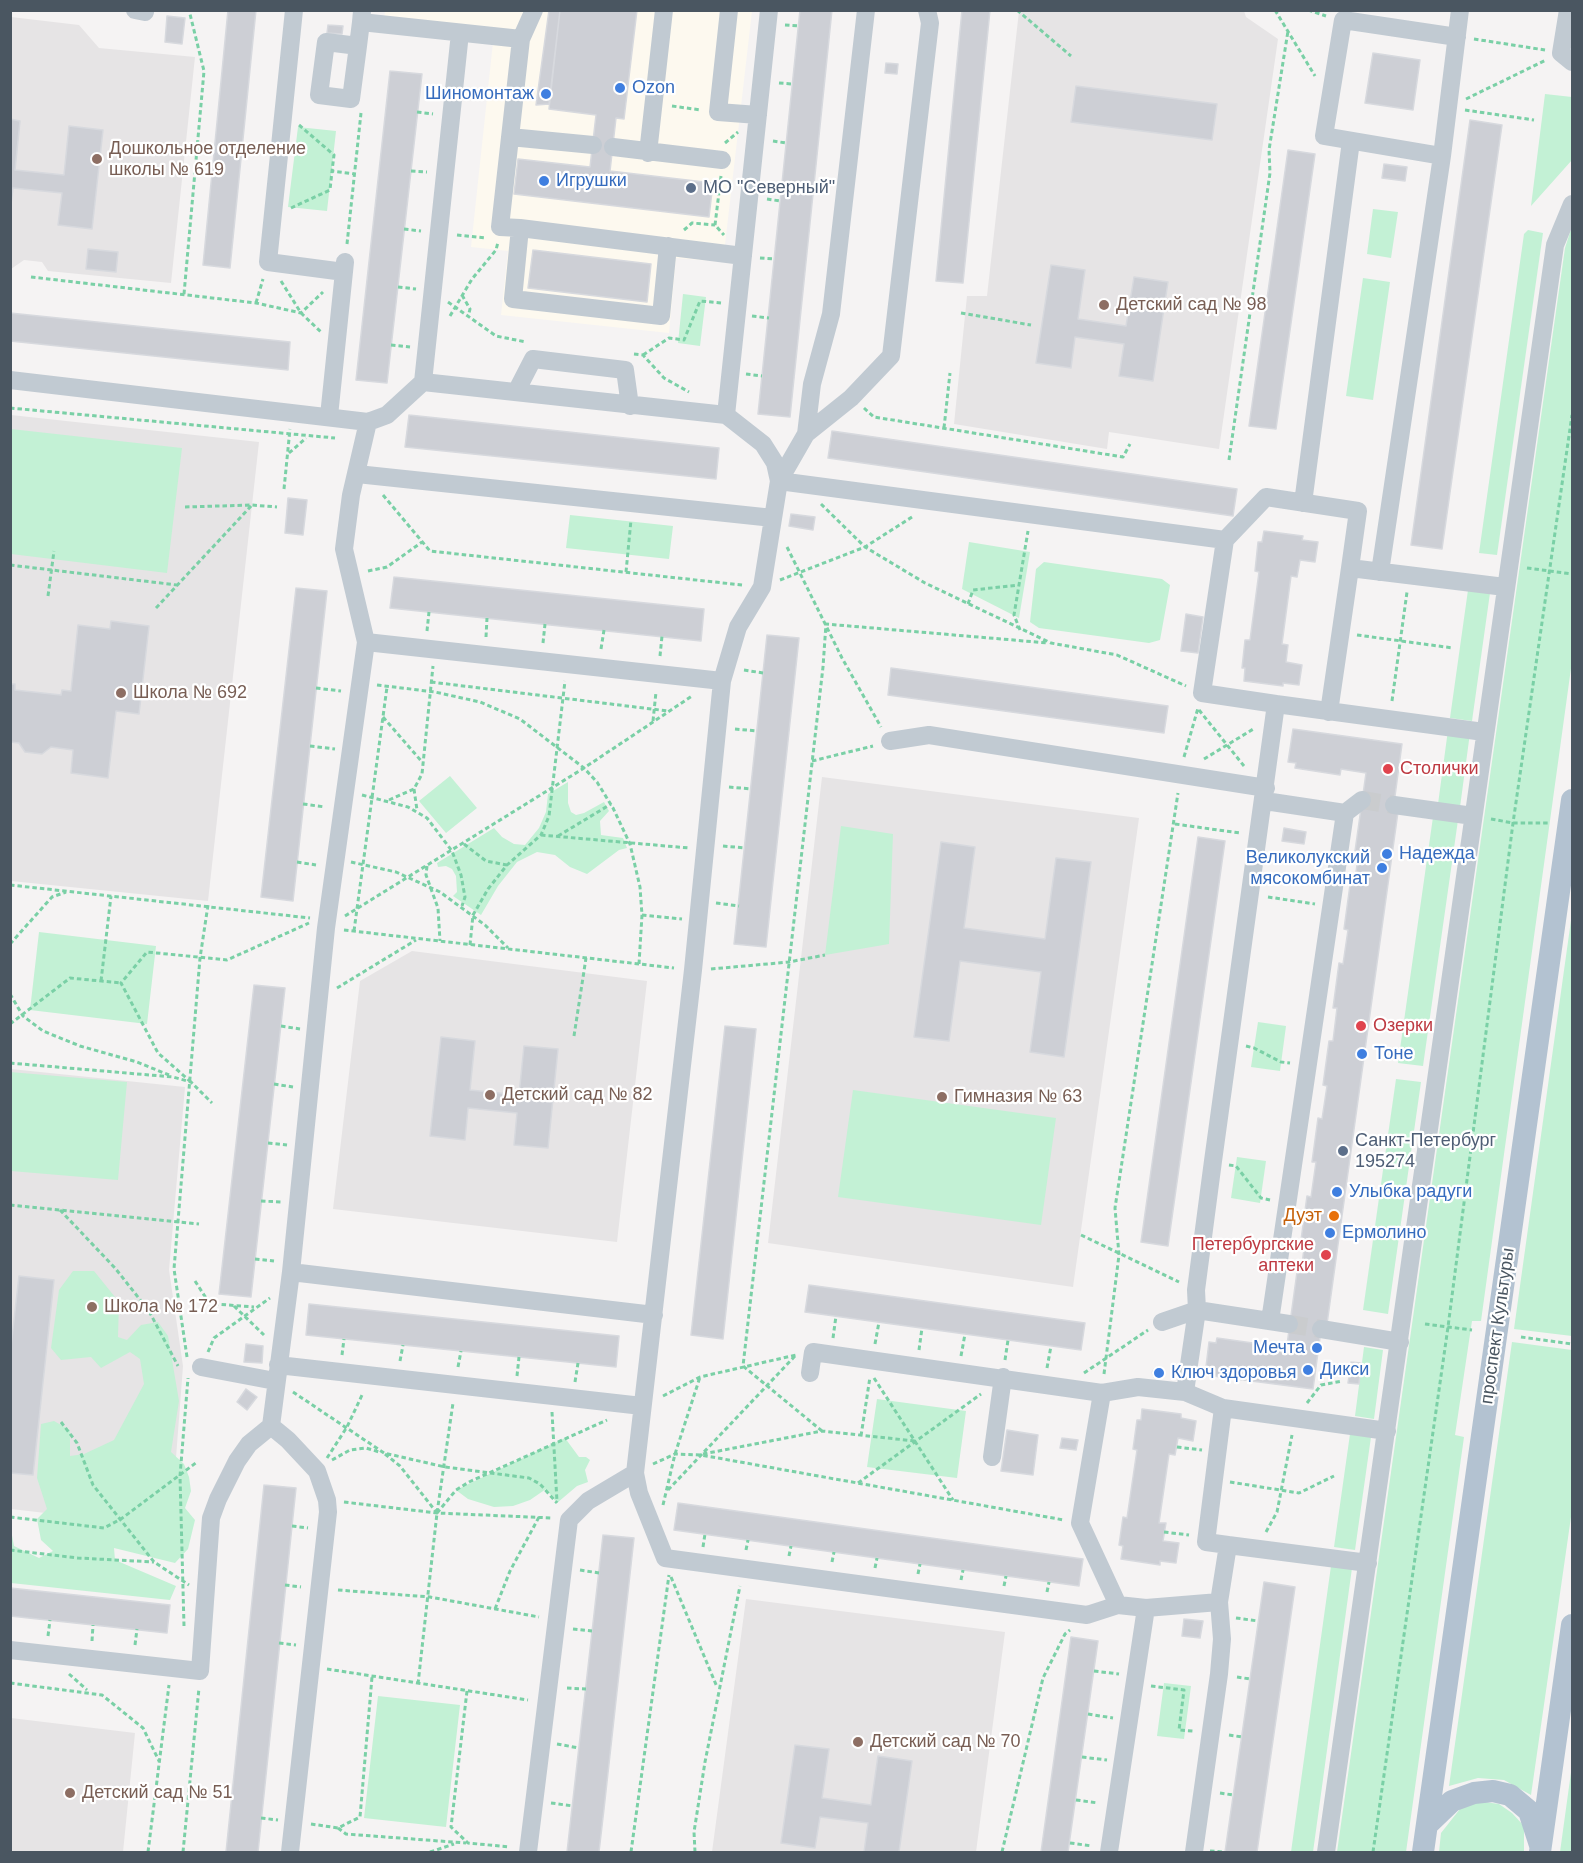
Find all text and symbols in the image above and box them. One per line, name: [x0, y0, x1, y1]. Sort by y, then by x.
place label: Ozon: [632, 77, 675, 99]
marker: Ozon: [613, 81, 627, 95]
place label: Шиномонтаж: [425, 83, 534, 105]
marker: Шиномонтаж: [539, 87, 553, 101]
place label: Дошкольное отделение школы № 619: [109, 138, 306, 180]
marker: Дошкольное отделение школы № 619: [90, 152, 104, 166]
place label: Игрушки: [556, 170, 627, 192]
marker: Игрушки: [537, 174, 551, 188]
place label: МО "Северный": [703, 177, 835, 199]
marker: МО "Северный": [684, 181, 698, 195]
place label: Детский сад № 98: [1116, 294, 1266, 316]
marker: Детский сад № 98: [1097, 298, 1111, 312]
place label: Школа № 692: [133, 682, 247, 704]
marker: Школа № 692: [114, 686, 128, 700]
place label: Столички: [1400, 758, 1479, 780]
marker: Столички: [1381, 762, 1395, 776]
place label: Надежда: [1399, 843, 1475, 865]
place label: Великолукский мясокомбинат: [1246, 847, 1370, 890]
marker: Надежда: [1380, 847, 1394, 861]
marker: Великолукский мясокомбинат: [1375, 861, 1389, 875]
place label: Озерки: [1373, 1015, 1433, 1037]
marker: Озерки: [1354, 1019, 1368, 1033]
place label: Тоне: [1374, 1043, 1414, 1065]
marker: Тоне: [1355, 1047, 1369, 1061]
place label: Детский сад № 82: [502, 1084, 652, 1106]
place label: Гимназия № 63: [954, 1086, 1082, 1108]
marker: Детский сад № 82: [483, 1088, 497, 1102]
marker: Гимназия № 63: [935, 1090, 949, 1104]
place label: Санкт-Петербург 195274: [1355, 1130, 1496, 1172]
marker: Санкт-Петербург 195274: [1336, 1144, 1350, 1158]
place label: Улыбка радуги: [1349, 1181, 1472, 1203]
marker: Улыбка радуги: [1330, 1185, 1344, 1199]
place label: Дуэт: [1284, 1205, 1322, 1227]
marker: Дуэт: [1327, 1209, 1341, 1223]
place label: Ермолино: [1342, 1222, 1427, 1244]
marker: Ермолино: [1323, 1226, 1337, 1240]
place label: Петербургские аптеки: [1192, 1234, 1314, 1276]
street label: проспект Культуры: [1476, 1246, 1520, 1406]
marker: Петербургские аптеки: [1319, 1248, 1333, 1262]
place label: Школа № 172: [104, 1296, 218, 1318]
marker: Школа № 172: [85, 1300, 99, 1314]
place label: Мечта: [1253, 1337, 1305, 1359]
marker: Мечта: [1310, 1341, 1324, 1355]
place label: Дикси: [1320, 1359, 1369, 1381]
place label: Ключ здоровья: [1171, 1362, 1297, 1384]
marker: Дикси: [1301, 1363, 1315, 1377]
marker: Ключ здоровья: [1152, 1366, 1166, 1380]
place label: Детский сад № 70: [870, 1731, 1020, 1753]
marker: Детский сад № 70: [851, 1735, 865, 1749]
place label: Детский сад № 51: [82, 1782, 232, 1804]
marker: Детский сад № 51: [63, 1786, 77, 1800]

